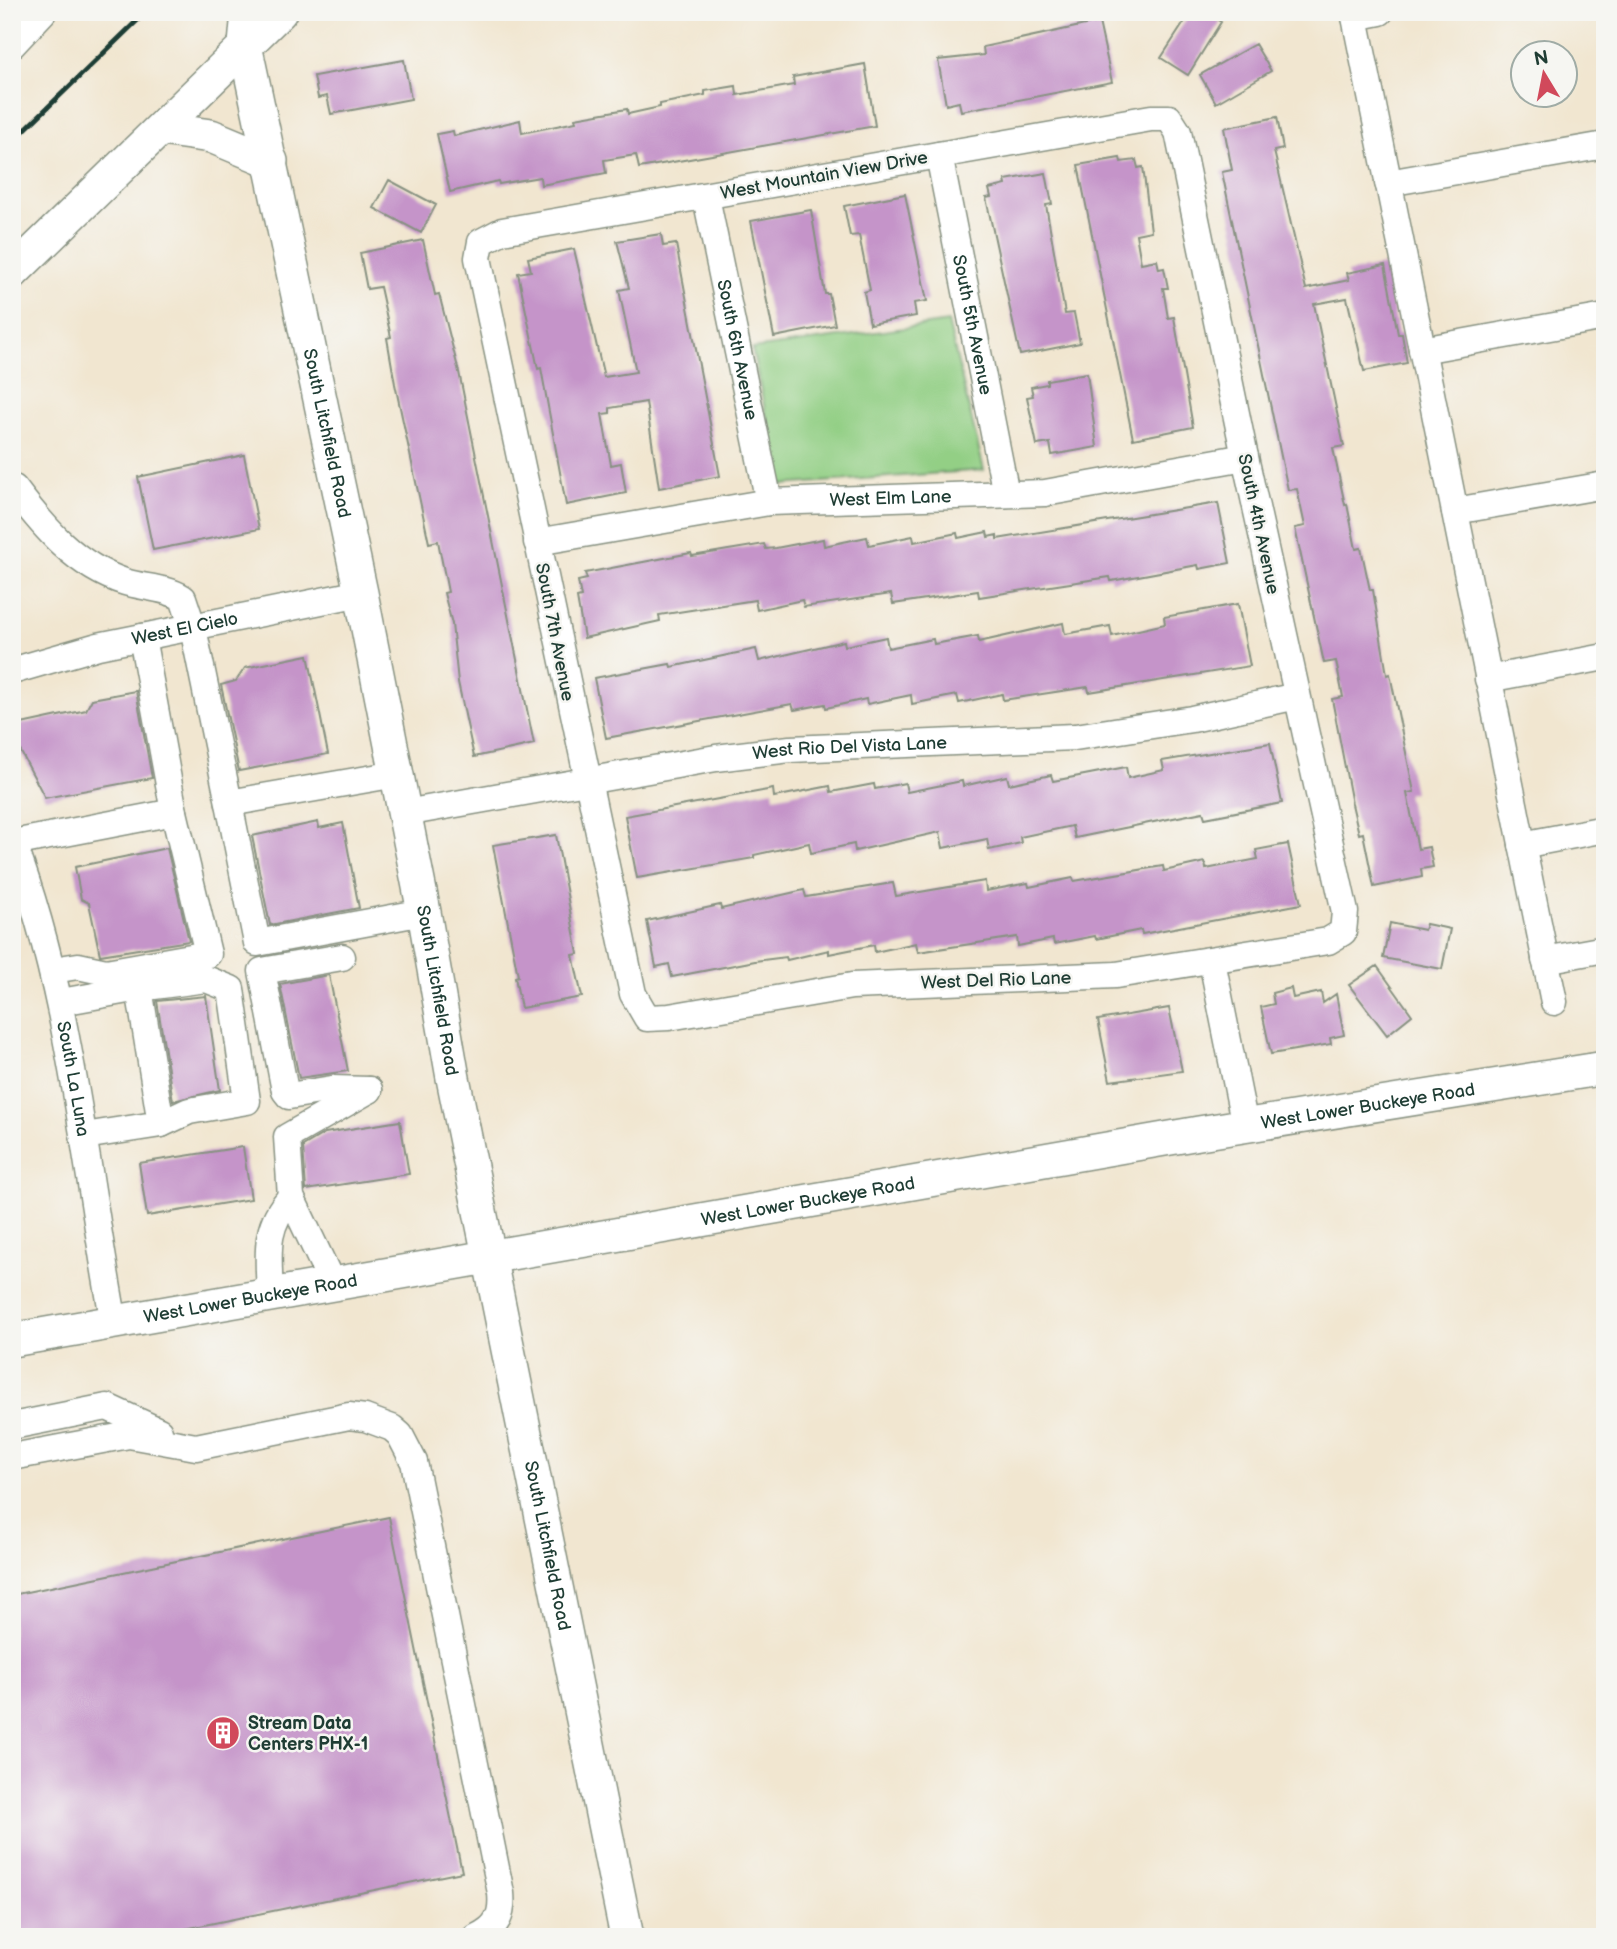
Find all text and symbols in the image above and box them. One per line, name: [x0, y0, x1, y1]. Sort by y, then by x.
north arrow: [1508, 38, 1578, 108]
text: N: [1532, 46, 1550, 71]
street label: West Mountain View Drive: [719, 147, 930, 204]
street label: South 5th Avenue: [948, 253, 996, 397]
street label: South 6th Avenue: [712, 278, 762, 422]
street label: South Litchfield Road: [299, 347, 355, 520]
street label: South 4th Avenue: [1233, 452, 1284, 597]
street label: West Elm Lane: [829, 486, 952, 511]
street label: South 7th Avenue: [531, 561, 578, 703]
street label: West El Cielo: [130, 608, 240, 650]
street label: West Rio Del Vista Lane: [751, 732, 948, 764]
street label: South Litchfield Road: [412, 903, 462, 1077]
street label: West Del Rio Lane: [920, 967, 1072, 994]
street label: South La Luna: [52, 1019, 93, 1138]
street label: West Lower Buckeye Road: [1259, 1079, 1477, 1134]
street label: West Lower Buckeye Road: [700, 1173, 917, 1231]
street label: West Lower Buckeye Road: [142, 1270, 359, 1328]
street label: South Litchfield Road: [520, 1459, 575, 1632]
place label: Stream Data Centers PHX-1: [248, 1713, 368, 1755]
building icon: Stream Data Centers PHX-1: [204, 1714, 242, 1752]

